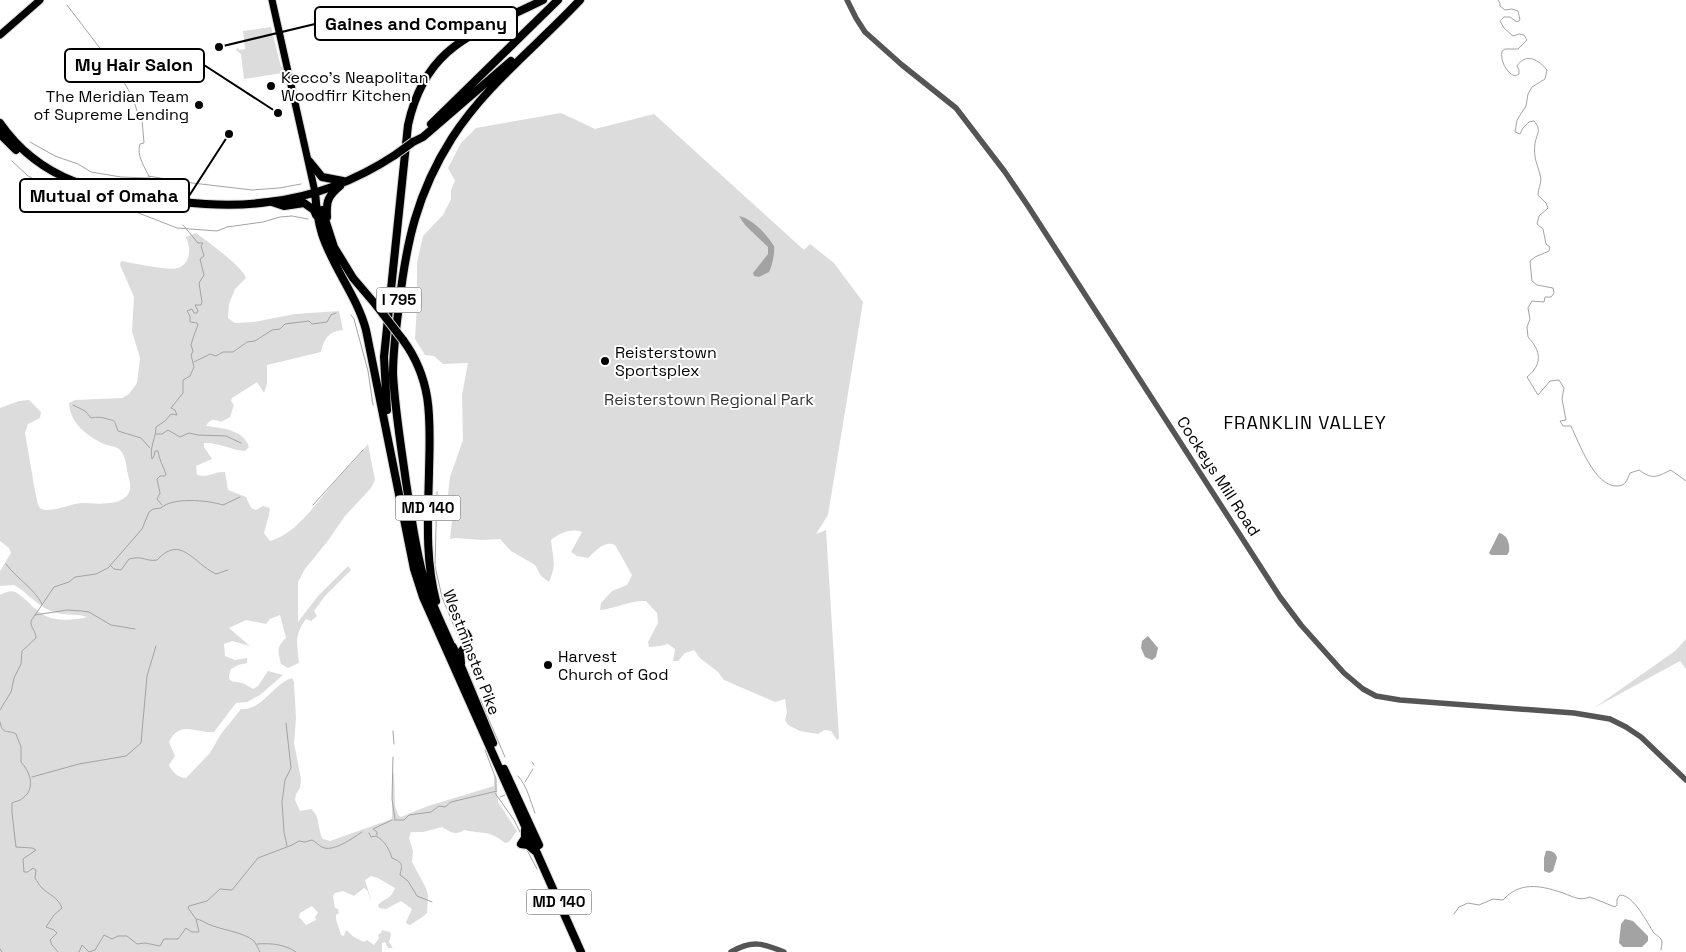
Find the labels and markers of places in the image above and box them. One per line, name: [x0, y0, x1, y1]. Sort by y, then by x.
callout: Gaines and Company: [315, 7, 517, 40]
callout: My Hair Salon: [65, 49, 204, 82]
place label: Kecco’s Neapolitan Woodfirr Kitchen: [281, 67, 429, 106]
marker: Kecco’s Neapolitan Woodfirr Kitchen: [265, 80, 277, 92]
place label: The Meridian Team of Supreme Lending: [34, 86, 189, 125]
marker: The Meridian Team of Supreme Lending: [193, 99, 205, 111]
callout: Mutual of Omaha: [20, 179, 189, 212]
place label: Reisterstown Sportsplex: [615, 342, 717, 381]
marker: Reisterstown Sportsplex: [599, 355, 611, 367]
place label: Harvest Church of God: [558, 646, 669, 685]
marker: Harvest Church of God: [542, 659, 554, 671]

